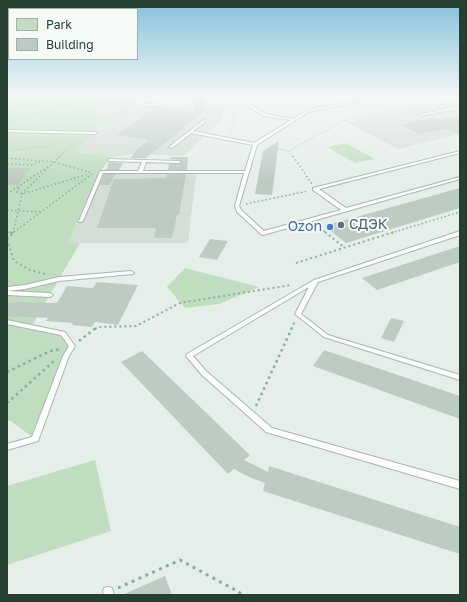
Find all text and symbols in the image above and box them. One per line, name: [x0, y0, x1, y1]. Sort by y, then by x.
legend: [8, 8, 138, 60]
text: Park: [46, 17, 72, 32]
text: Building: [46, 37, 94, 52]
place label: СДЭК: [349, 217, 387, 233]
place label: Ozon: [288, 219, 322, 235]
marker: СДЭК: [336, 220, 346, 230]
marker: Ozon: [325, 222, 335, 232]

